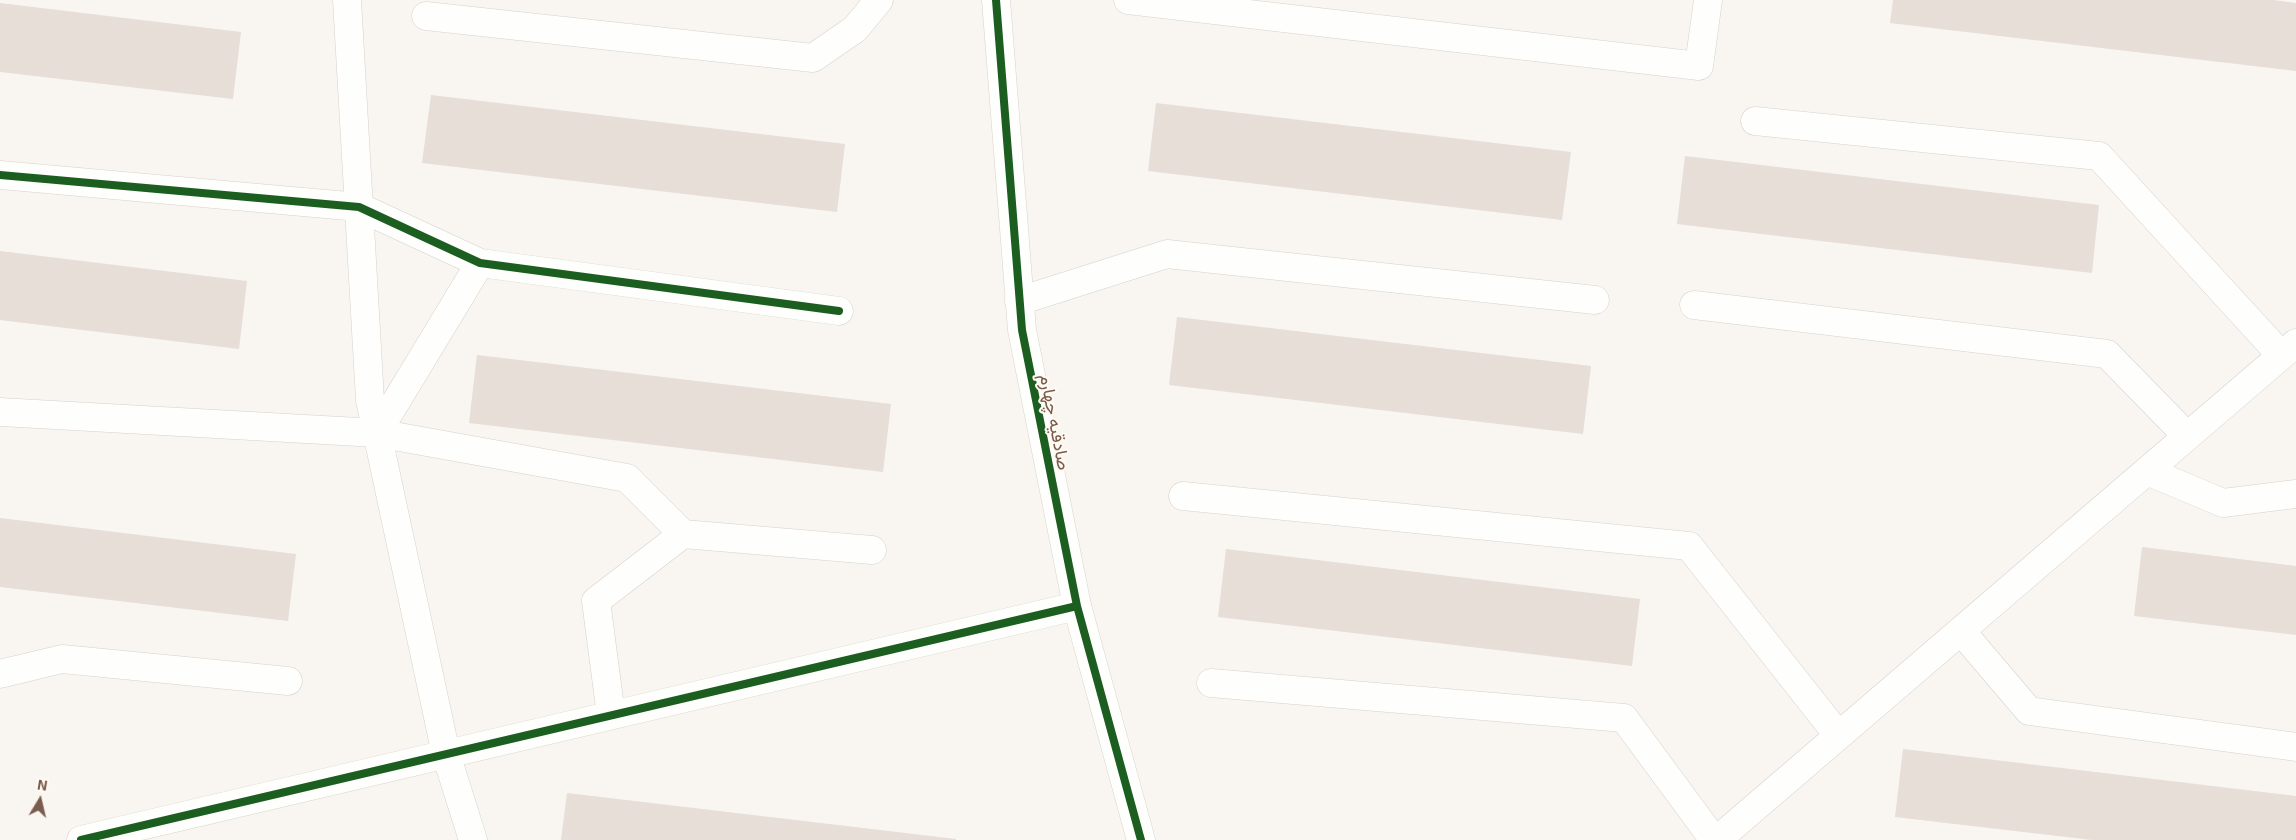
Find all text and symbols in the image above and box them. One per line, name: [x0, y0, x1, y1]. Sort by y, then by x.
street label: صادقیه چهارم: [1035, 372, 1075, 472]
north arrow: [15, 775, 65, 825]
text: N: [36, 776, 49, 794]

